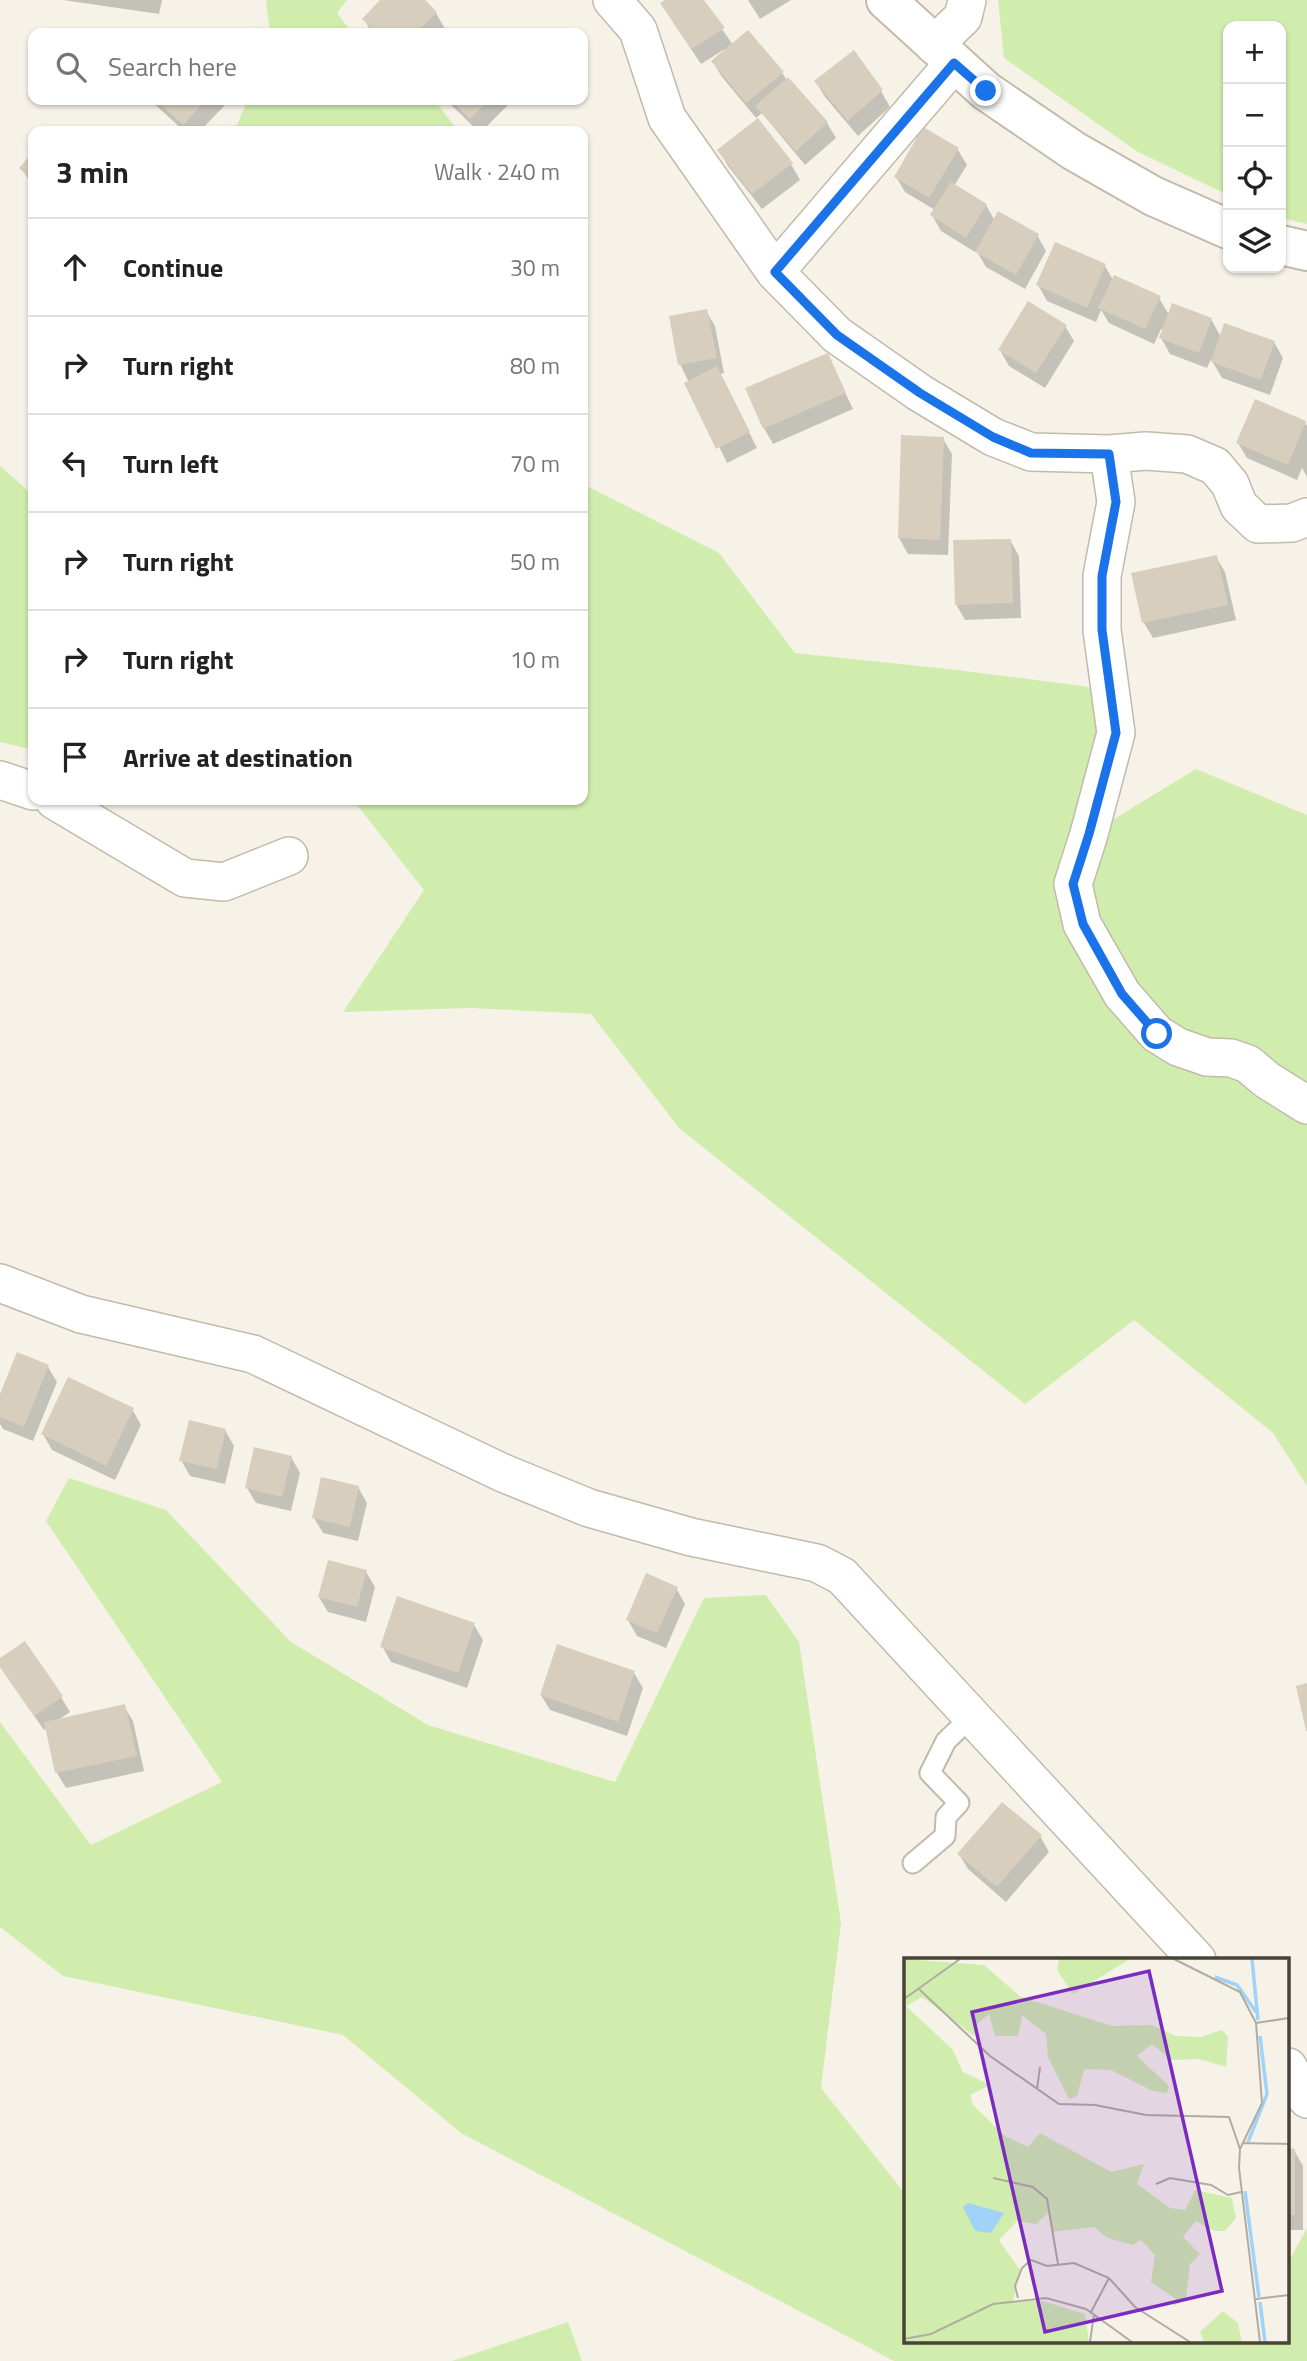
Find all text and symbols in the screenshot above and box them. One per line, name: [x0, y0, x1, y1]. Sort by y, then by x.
map controls: [1223, 21, 1286, 273]
button: +: [1223, 21, 1286, 84]
search box: [28, 28, 588, 105]
text: Search here: [108, 47, 237, 86]
icon: search: [52, 48, 90, 86]
route end: [970, 75, 1001, 106]
button: −: [1223, 84, 1286, 147]
button: locate: [1223, 147, 1286, 210]
text: 3 min: [56, 149, 129, 195]
text: Walk · 240 m: [434, 154, 560, 189]
button: layers: [1223, 210, 1286, 273]
icon: ahead: [56, 248, 94, 286]
text: Continue: [123, 248, 223, 287]
text: 30 m: [510, 250, 560, 285]
icon: right: [56, 346, 94, 384]
text: Turn right: [123, 346, 234, 385]
text: 80 m: [510, 348, 560, 383]
icon: left: [56, 444, 94, 482]
text: Turn left: [123, 444, 218, 483]
text: 70 m: [510, 446, 560, 481]
icon: right: [56, 542, 94, 580]
text: Turn right: [123, 542, 234, 581]
text: 50 m: [510, 544, 560, 579]
icon: right: [56, 640, 94, 678]
text: Turn right: [123, 640, 234, 679]
text: 10 m: [510, 642, 560, 677]
icon: arrive: [56, 738, 94, 776]
text: Arrive at destination: [123, 738, 353, 777]
route start: [1141, 1018, 1172, 1049]
inset map: [904, 1958, 1290, 2344]

